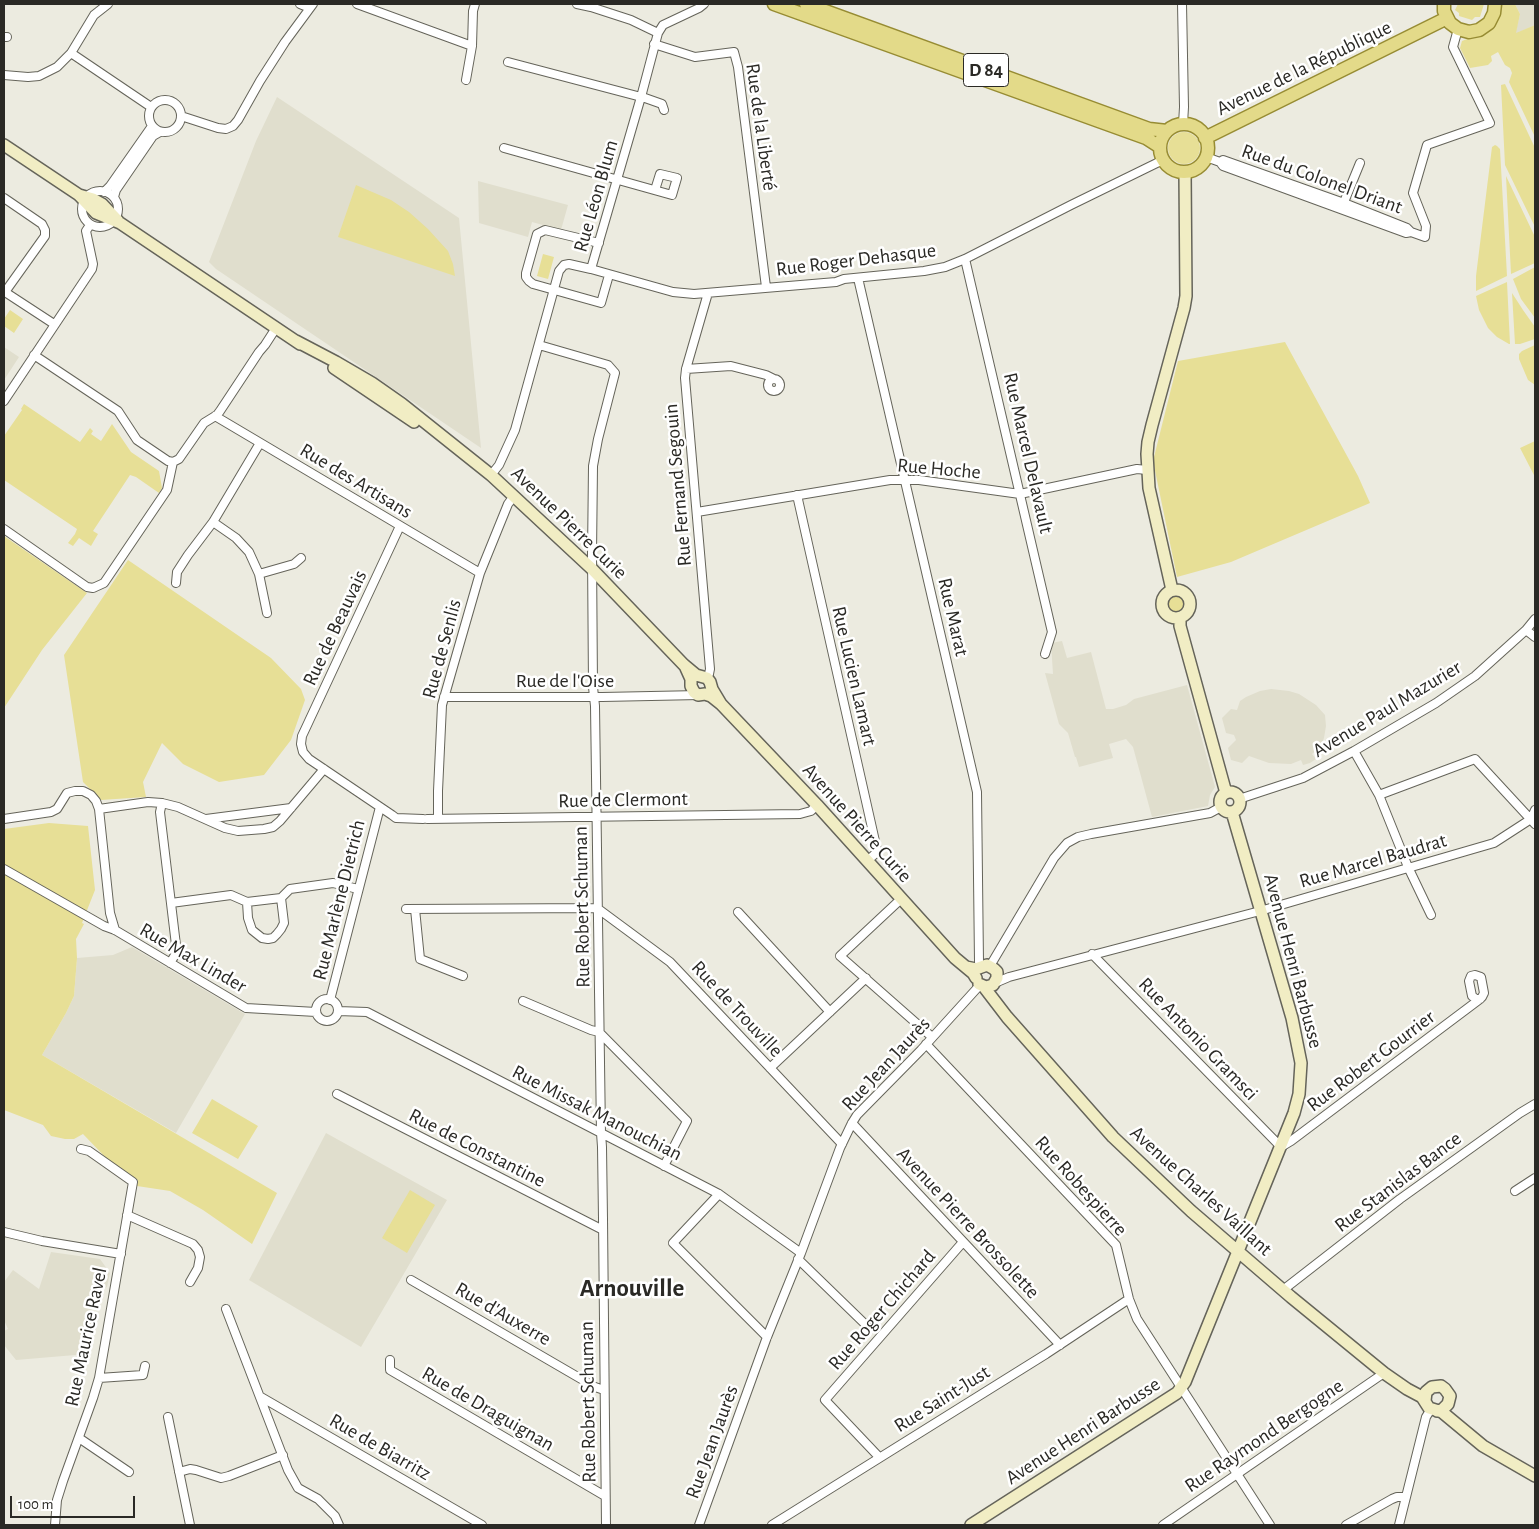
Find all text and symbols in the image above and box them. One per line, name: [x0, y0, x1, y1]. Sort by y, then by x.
street label: Avenue de la République: [1213, 15, 1395, 121]
road number: D 84: [964, 54, 1008, 86]
street label: Rue de la Liberté: [740, 62, 782, 192]
street label: Rue Léon Blum: [569, 137, 623, 255]
street label: Rue du Colonel Driant: [1238, 139, 1406, 219]
street label: Rue Roger Dehasque: [775, 238, 937, 282]
street label: Rue Marcel Delavault: [998, 370, 1058, 536]
street label: Rue Fernand Segouin: [659, 403, 697, 567]
street label: Rue des Artisans: [295, 438, 417, 524]
street label: Rue Hoche: [896, 453, 982, 485]
street label: Avenue Pierre Curie: [506, 462, 632, 584]
street label: Rue de Beauvais: [298, 566, 372, 690]
street label: Rue Marat: [932, 575, 974, 659]
street label: Rue de Senlis: [417, 597, 467, 701]
street label: Rue Lucien Lamart: [826, 604, 882, 748]
street label: Avenue Paul Mazurier: [1308, 655, 1466, 763]
street label: Rue de l'Oise: [516, 669, 614, 693]
street label: Avenue Pierre Curie: [797, 758, 917, 888]
street label: Rue de Clermont: [558, 787, 688, 813]
street label: Rue Marlène Dietrich: [307, 817, 371, 983]
street label: Rue Robert Schuman: [569, 826, 595, 988]
street label: Rue Marcel Baudrat: [1297, 829, 1449, 893]
street label: Avenue Henri Barbusse: [1258, 871, 1328, 1051]
street label: Rue Max Linder: [135, 918, 251, 998]
street label: Rue de Trouville: [686, 956, 788, 1062]
street label: Rue Antonio Gramsci: [1133, 972, 1263, 1106]
street label: Rue Robert Gourrier: [1302, 1005, 1440, 1117]
street label: Rue Jean Jaurès: [837, 1012, 935, 1116]
street label: Rue Missak Manouchian: [508, 1060, 686, 1166]
street label: Rue de Constantine: [405, 1103, 549, 1193]
street label: Avenue Charles Vaillant: [1125, 1121, 1277, 1261]
street label: Rue Stanislas Bance: [1330, 1126, 1466, 1238]
street label: Rue Robespierre: [1030, 1131, 1132, 1241]
street label: Avenue Pierre Brossolette: [891, 1142, 1045, 1304]
street label: Rue Roger Chichard: [823, 1245, 941, 1375]
street label: Rue Maurice Ravel: [60, 1265, 112, 1409]
district label: Arnouville: [580, 1273, 684, 1303]
street label: Rue d'Auxerre: [451, 1277, 555, 1351]
street label: Rue Robert Schuman: [575, 1321, 601, 1483]
street label: Rue Saint-Just: [890, 1360, 994, 1438]
street label: Rue de Draguignan: [418, 1361, 558, 1457]
street label: Avenue Henri Barbusse: [1001, 1372, 1165, 1490]
street label: Rue Raymond Bergogne: [1180, 1374, 1348, 1498]
street label: Rue Jean Jaurès: [680, 1382, 744, 1502]
street label: Rue de Biarritz: [325, 1408, 435, 1486]
scale bar: [12, 1486, 138, 1518]
text: 100 m: [18, 1497, 53, 1512]

